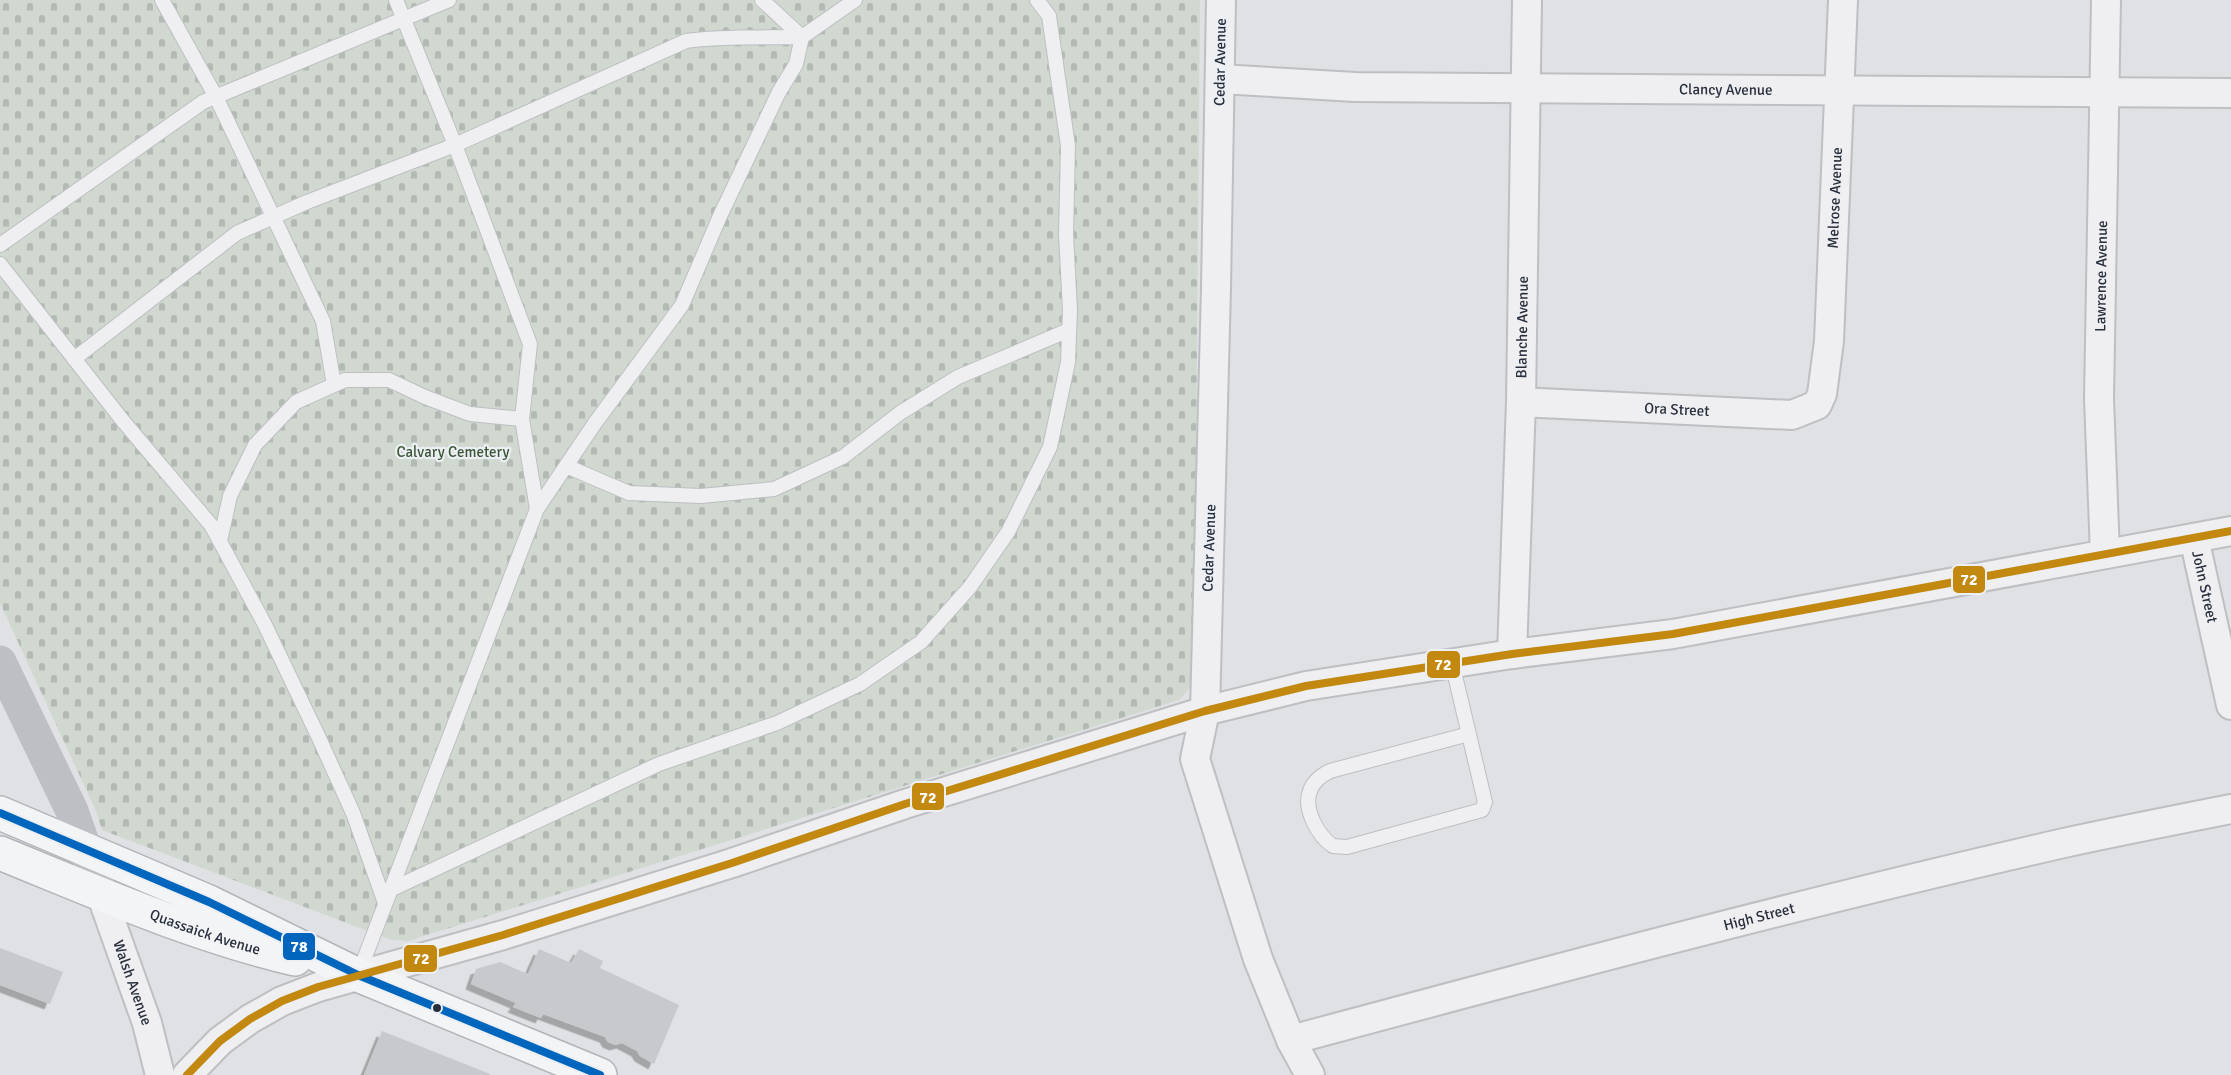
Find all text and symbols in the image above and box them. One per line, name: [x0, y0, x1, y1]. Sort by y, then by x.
street label: Cedar Avenue: [1210, 18, 1230, 106]
street label: Clancy Avenue: [1679, 80, 1773, 99]
street label: Melrose Avenue: [1824, 147, 1846, 249]
street label: Lawrence Avenue: [2091, 220, 2111, 332]
street label: Blanche Avenue: [1512, 276, 1532, 378]
street label: Ora Street: [1644, 399, 1710, 420]
park label: Calvary Cemetery: [397, 443, 509, 461]
street label: Cedar Avenue: [1198, 504, 1220, 592]
street label: John Street: [2188, 549, 2222, 625]
line badge: 72: [1952, 565, 1986, 594]
text: 72: [1960, 570, 1978, 590]
line badge: 72: [1426, 650, 1461, 679]
text: 72: [1434, 655, 1452, 675]
line badge: 72: [911, 782, 945, 811]
text: 72: [919, 788, 937, 808]
street label: High Street: [1722, 899, 1796, 934]
street label: Quassaick Avenue: [147, 905, 262, 959]
line badge: 78: [282, 932, 316, 961]
street label: Walsh Avenue: [109, 937, 156, 1028]
text: 78: [290, 937, 308, 957]
line badge: 72: [403, 944, 438, 973]
text: 72: [412, 949, 430, 969]
unlabelled marker: [431, 1002, 443, 1014]

